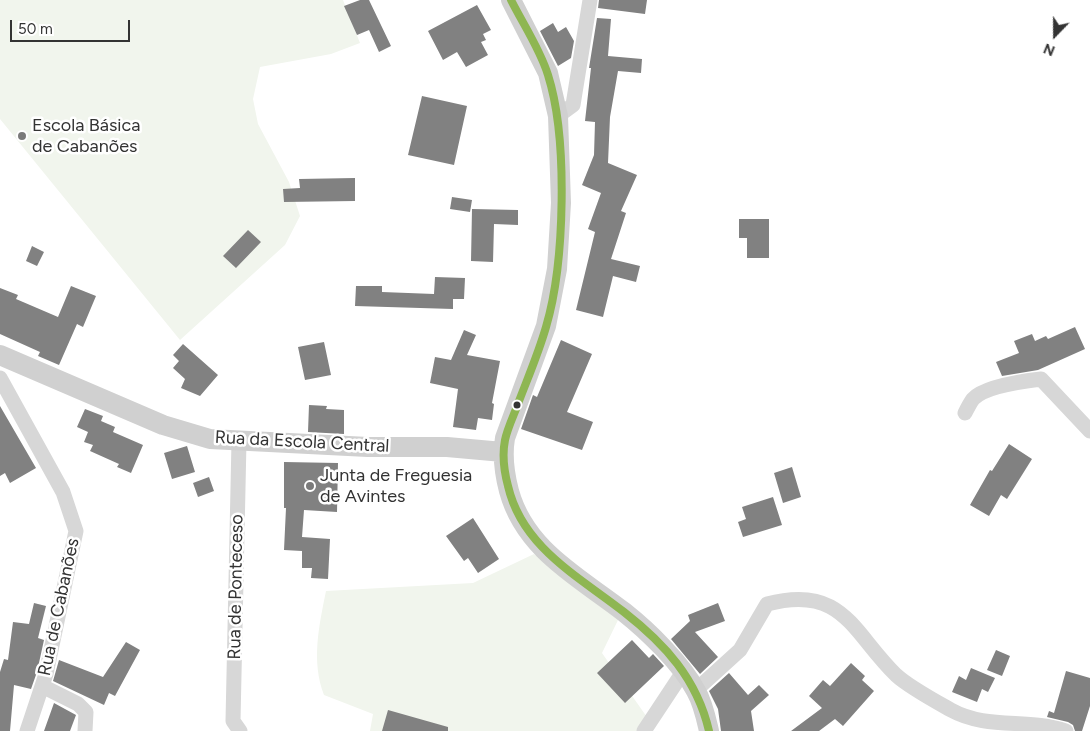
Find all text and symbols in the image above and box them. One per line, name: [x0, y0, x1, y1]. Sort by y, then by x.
scale bar: [12, 10, 132, 42]
north arrow: [1030, 10, 1080, 60]
text: 50 m: [18, 20, 53, 38]
text: N: [1041, 39, 1057, 59]
place label: Escola Básica de Cabanões: [32, 115, 140, 158]
marker: Escola Básica de Cabanões: [16, 130, 28, 142]
unlabelled marker: [512, 400, 522, 410]
street label: Rua da Escola Central: [214, 427, 390, 457]
place label: Junta de Freguesia de Avintes: [320, 465, 472, 508]
marker: Junta de Freguesia de Avintes: [304, 480, 316, 492]
street label: Rua de Ponteceso: [224, 514, 248, 660]
street label: Rua de Cabanões: [34, 536, 84, 678]

